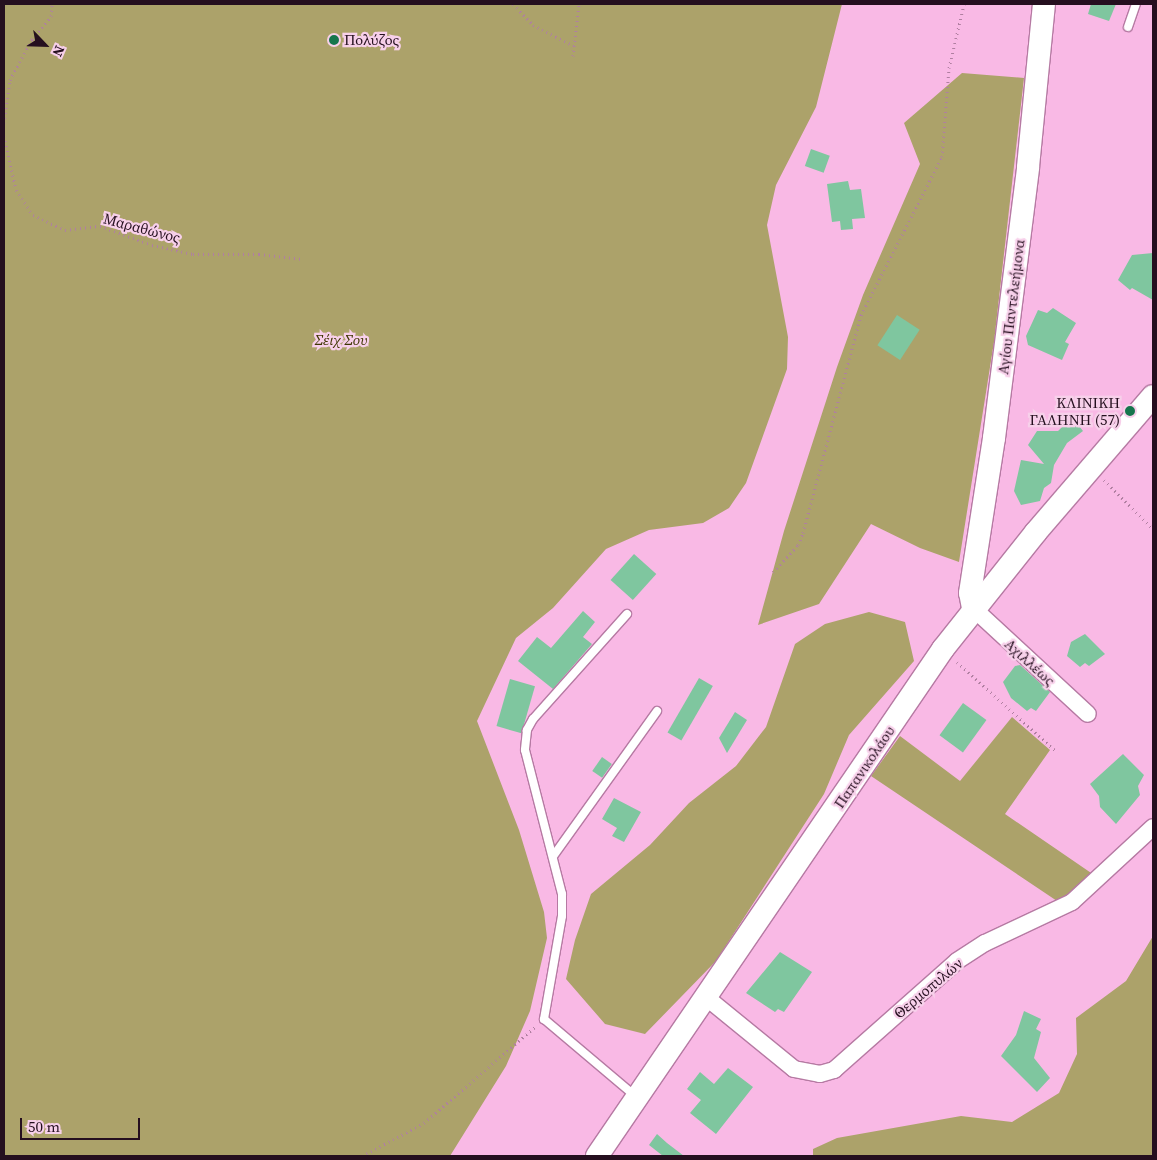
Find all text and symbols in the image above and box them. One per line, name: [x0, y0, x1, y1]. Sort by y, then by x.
north arrow: [20, 20, 70, 70]
place label: Πολύζος: [344, 31, 399, 49]
marker: Πολύζος: [328, 34, 340, 46]
text: N: [47, 42, 70, 60]
street label: Μαραθώνος: [102, 209, 182, 247]
street label: Αγίου Παντελεήμονα: [994, 238, 1028, 376]
park label: Σέιχ Σου: [315, 331, 367, 349]
place label: ΚΛΙΝΙΚΗ ΓΑΛΗΝΗ (57): [1030, 393, 1120, 428]
marker: ΚΛΙΝΙΚΗ ΓΑΛΗΝΗ (57): [1124, 405, 1136, 417]
street label: Αχιλλέως: [1001, 635, 1059, 689]
street label: Παπανικολάου: [830, 722, 898, 812]
street label: Θερμοπυλών: [890, 954, 966, 1022]
scale bar: [22, 1108, 142, 1140]
text: 50 m: [28, 1116, 60, 1137]

